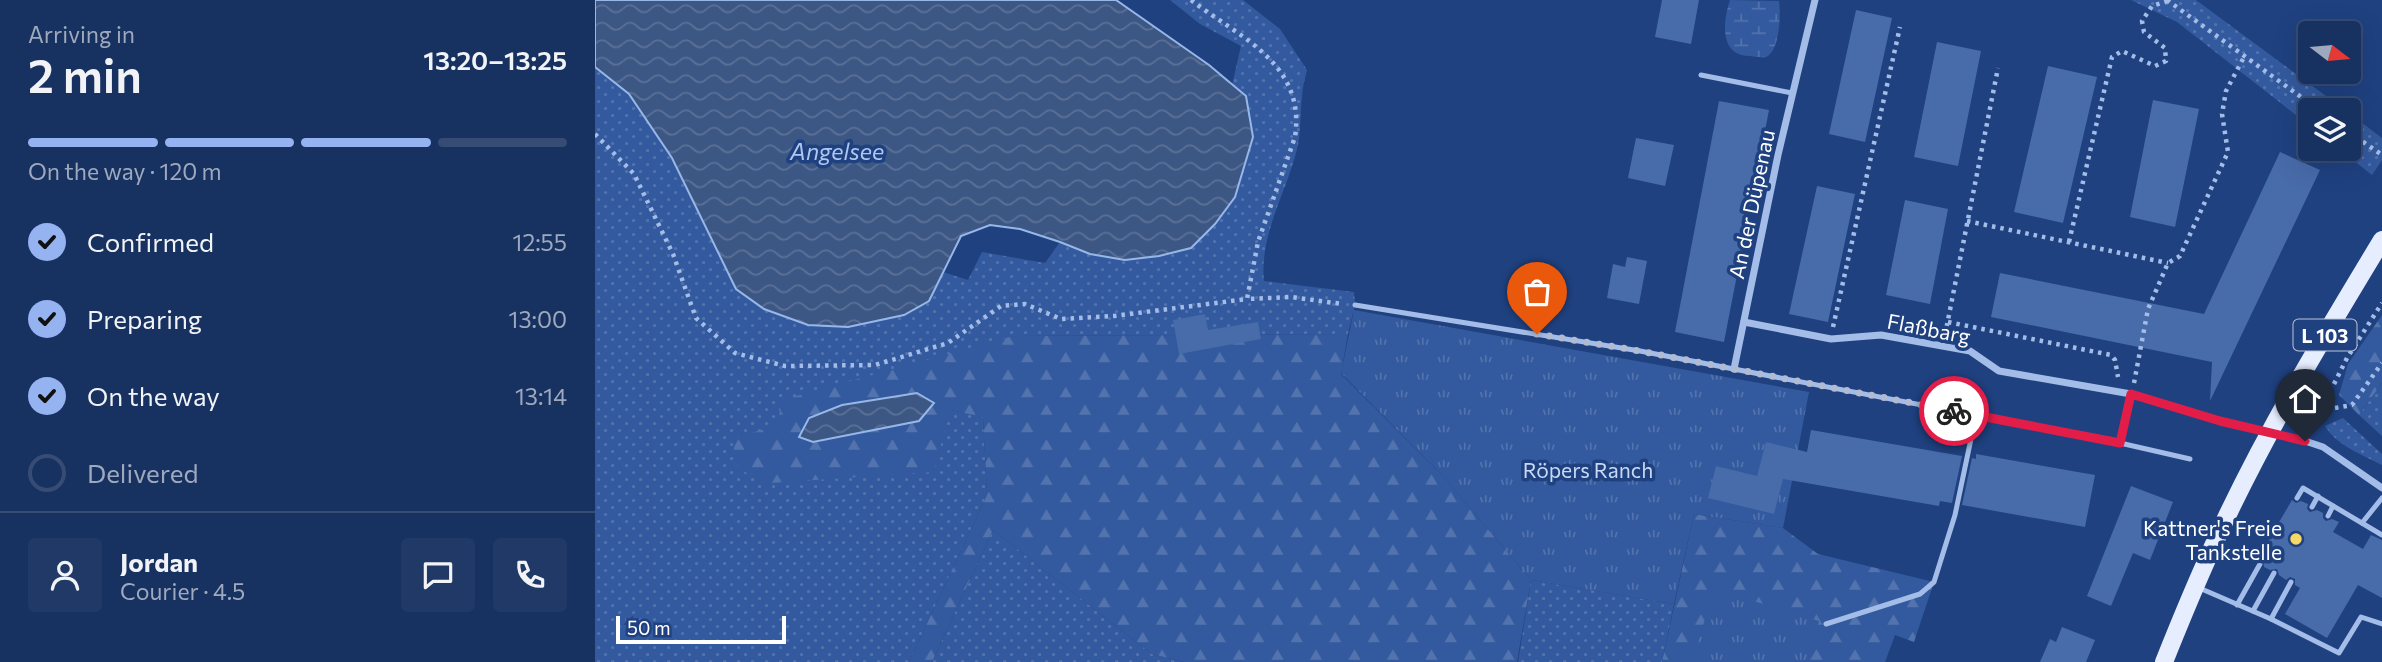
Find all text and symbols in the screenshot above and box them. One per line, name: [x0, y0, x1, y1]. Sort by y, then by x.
text: Arriving in: [28, 20, 135, 48]
north arrow: [2298, 21, 2361, 84]
map controls: [2298, 21, 2361, 161]
text: 13:20–13:25: [423, 44, 567, 75]
text: 2 min: [28, 46, 142, 102]
button: layers: [2298, 98, 2361, 161]
street label: An der Düpenau: [1723, 127, 1779, 281]
water label: Angelsee: [789, 137, 884, 165]
text: On the way · 120 m: [28, 157, 222, 185]
icon: check: [28, 223, 66, 261]
text: Confirmed: [87, 226, 214, 257]
text: 12:55: [513, 228, 567, 256]
pin: [1507, 262, 1567, 334]
icon: bag: [1518, 273, 1556, 311]
icon: check: [28, 300, 66, 338]
text: Preparing: [87, 303, 202, 334]
text: 13:00: [509, 305, 567, 333]
street label: Flaßbarg: [1885, 308, 1973, 348]
road number: L 103: [2293, 320, 2357, 350]
pin: [2275, 369, 2335, 441]
courier: [1919, 376, 1989, 446]
icon: check: [28, 377, 66, 415]
text: On the way: [87, 380, 220, 411]
icon: home: [2286, 380, 2324, 418]
text: 13:14: [515, 382, 567, 410]
icon: bike: [1935, 392, 1973, 430]
text: Delivered: [87, 457, 198, 488]
park label: Röpers Ranch: [1523, 457, 1653, 482]
place label: Kattner's Freie Tankstelle: [2143, 515, 2282, 564]
marker: Kattner's Freie Tankstelle: [2288, 531, 2304, 547]
button: person: [28, 538, 102, 612]
button: chat: [401, 538, 475, 612]
button: phone: [493, 538, 567, 612]
text: Jordan: [120, 546, 198, 577]
text: Courier · 4.5: [120, 577, 245, 605]
scale bar: [616, 613, 786, 645]
text: 50 m: [627, 616, 671, 639]

